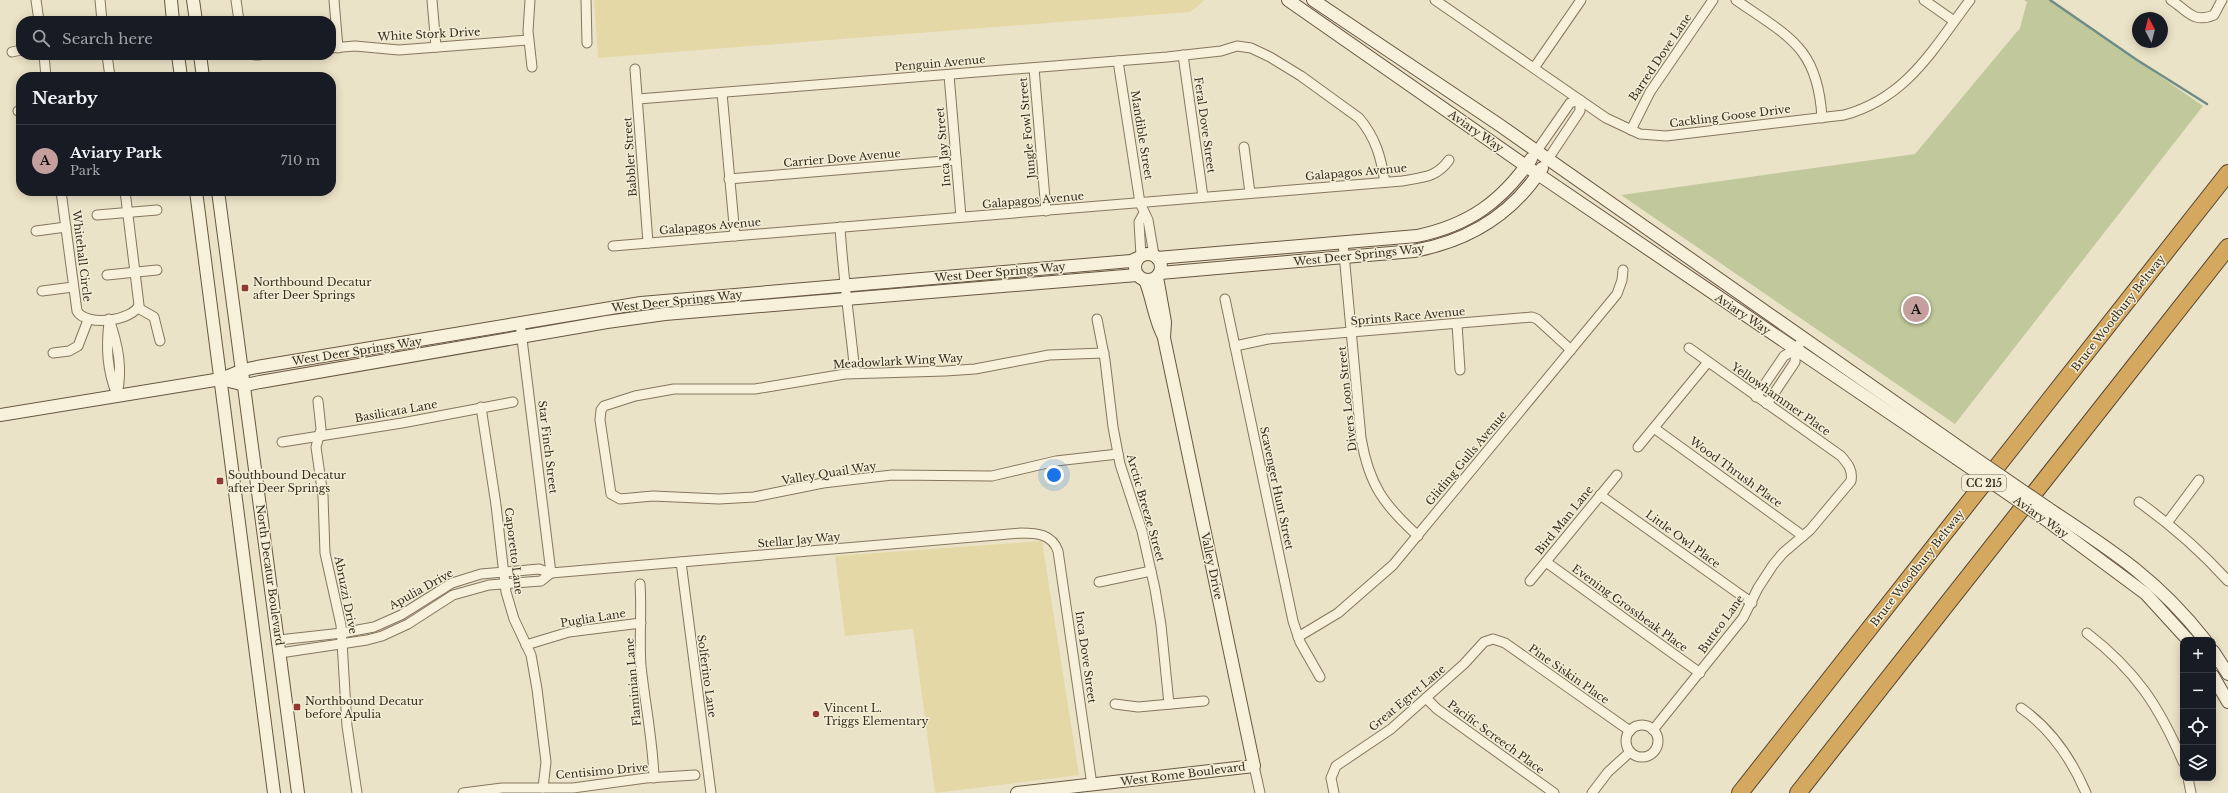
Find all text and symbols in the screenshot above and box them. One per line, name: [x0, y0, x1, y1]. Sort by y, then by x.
street label: Barred Dove Lane: [1626, 11, 1694, 103]
north arrow: [2132, 12, 2168, 48]
search box: [16, 16, 336, 60]
street label: White Stork Drive: [376, 24, 481, 44]
icon: search: [30, 27, 52, 49]
text: Search here: [62, 29, 153, 48]
street label: Penguin Avenue: [894, 52, 986, 74]
street label: Jungle Fowl Street: [1016, 76, 1039, 181]
street label: Feral Dove Street: [1191, 76, 1219, 175]
text: Nearby: [32, 88, 98, 109]
street label: Mandible Street: [1128, 89, 1156, 181]
street label: Cackling Goose Drive: [1669, 102, 1791, 130]
street label: Inca Jay Street: [932, 106, 953, 187]
street label: Aviary Way: [1445, 106, 1506, 155]
street label: Babbler Street: [620, 116, 640, 197]
text: Aviary Park: [70, 143, 162, 162]
street label: Carrier Dove Avenue: [783, 146, 901, 170]
text: A: [40, 152, 50, 169]
text: 710 m: [281, 152, 320, 169]
street label: Galapagos Avenue: [1304, 161, 1408, 183]
text: Park: [70, 162, 100, 179]
street label: Galapagos Avenue: [981, 189, 1085, 211]
street label: Whitehall Circle: [69, 208, 95, 303]
street label: Galapagos Avenue: [658, 215, 762, 237]
street label: West Deer Springs Way: [1292, 241, 1425, 269]
street label: Bruce Woodbury Beltway: [2068, 252, 2168, 374]
street label: West Deer Springs Way: [933, 259, 1066, 285]
place label: Northbound Decatur after Deer Springs: [253, 275, 372, 302]
marker: Northbound Decatur after Deer Springs: [240, 283, 250, 293]
street label: West Deer Springs Way: [610, 287, 743, 315]
street label: Aviary Way: [1712, 290, 1773, 338]
pin: A: [1903, 294, 1929, 324]
street label: Sprints Race Avenue: [1350, 304, 1466, 328]
street label: West Deer Springs Way: [290, 334, 423, 368]
street label: Divers Loon Street: [1334, 345, 1359, 452]
street label: Meadowlark Wing Way: [833, 351, 963, 371]
street label: Yellowhammer Place: [1728, 359, 1833, 439]
street label: Basilicata Lane: [353, 397, 439, 425]
street label: Star Finch Street: [535, 400, 561, 495]
street label: Gliding Gulls Avenue: [1422, 408, 1510, 508]
street label: Scavenger Hunt Street: [1257, 425, 1297, 552]
street label: Wood Thrush Place: [1686, 433, 1785, 510]
street label: Arctic Breeze Street: [1124, 452, 1168, 564]
street label: Valley Quail Way: [780, 459, 877, 488]
your location: [1044, 465, 1064, 485]
place label: Southbound Decatur after Deer Springs: [228, 468, 347, 495]
road number: CC 215: [1962, 475, 2006, 491]
marker: Southbound Decatur after Deer Springs: [215, 476, 225, 486]
street label: Bird Man Lane: [1532, 483, 1596, 557]
street label: Aviary Way: [2010, 492, 2071, 541]
street label: North Decatur Boulevard: [253, 503, 287, 647]
street label: Caporetto Lane: [502, 507, 526, 595]
street label: Little Owl Place: [1643, 507, 1723, 571]
street label: Bruce Woodbury Beltway: [1867, 507, 1967, 629]
street label: Stellar Jay Way: [757, 529, 841, 551]
street label: Valley Drive: [1198, 530, 1226, 601]
street label: Abruzzi Drive: [331, 554, 360, 635]
street label: Evening Grossbeak Place: [1569, 561, 1691, 655]
street label: Apulia Drive: [386, 566, 456, 613]
street label: Butteo Lane: [1695, 592, 1747, 656]
street label: Puglia Lane: [559, 606, 627, 630]
street label: Inca Dove Street: [1073, 610, 1100, 705]
street label: Solferino Lane: [694, 634, 720, 718]
street label: Flaminian Lane: [622, 637, 644, 727]
map controls: [2180, 637, 2216, 781]
button: +: [2180, 637, 2216, 673]
street label: Pine Siskin Place: [1526, 641, 1612, 707]
street label: Great Egret Lane: [1366, 662, 1448, 734]
button: −: [2180, 673, 2216, 709]
place label: Northbound Decatur before Apulia: [304, 694, 424, 721]
street label: Pacific Screech Place: [1445, 697, 1547, 777]
place label: Vincent L. Triggs Elementary: [823, 701, 928, 728]
marker: Northbound Decatur before Apulia: [292, 702, 302, 712]
marker: Vincent L. Triggs Elementary: [811, 709, 821, 719]
button: locate: [2180, 709, 2216, 745]
button: layers: [2180, 745, 2216, 781]
street label: West Rome Boulevard: [1119, 759, 1247, 789]
street label: Centisimo Drive: [555, 760, 649, 782]

